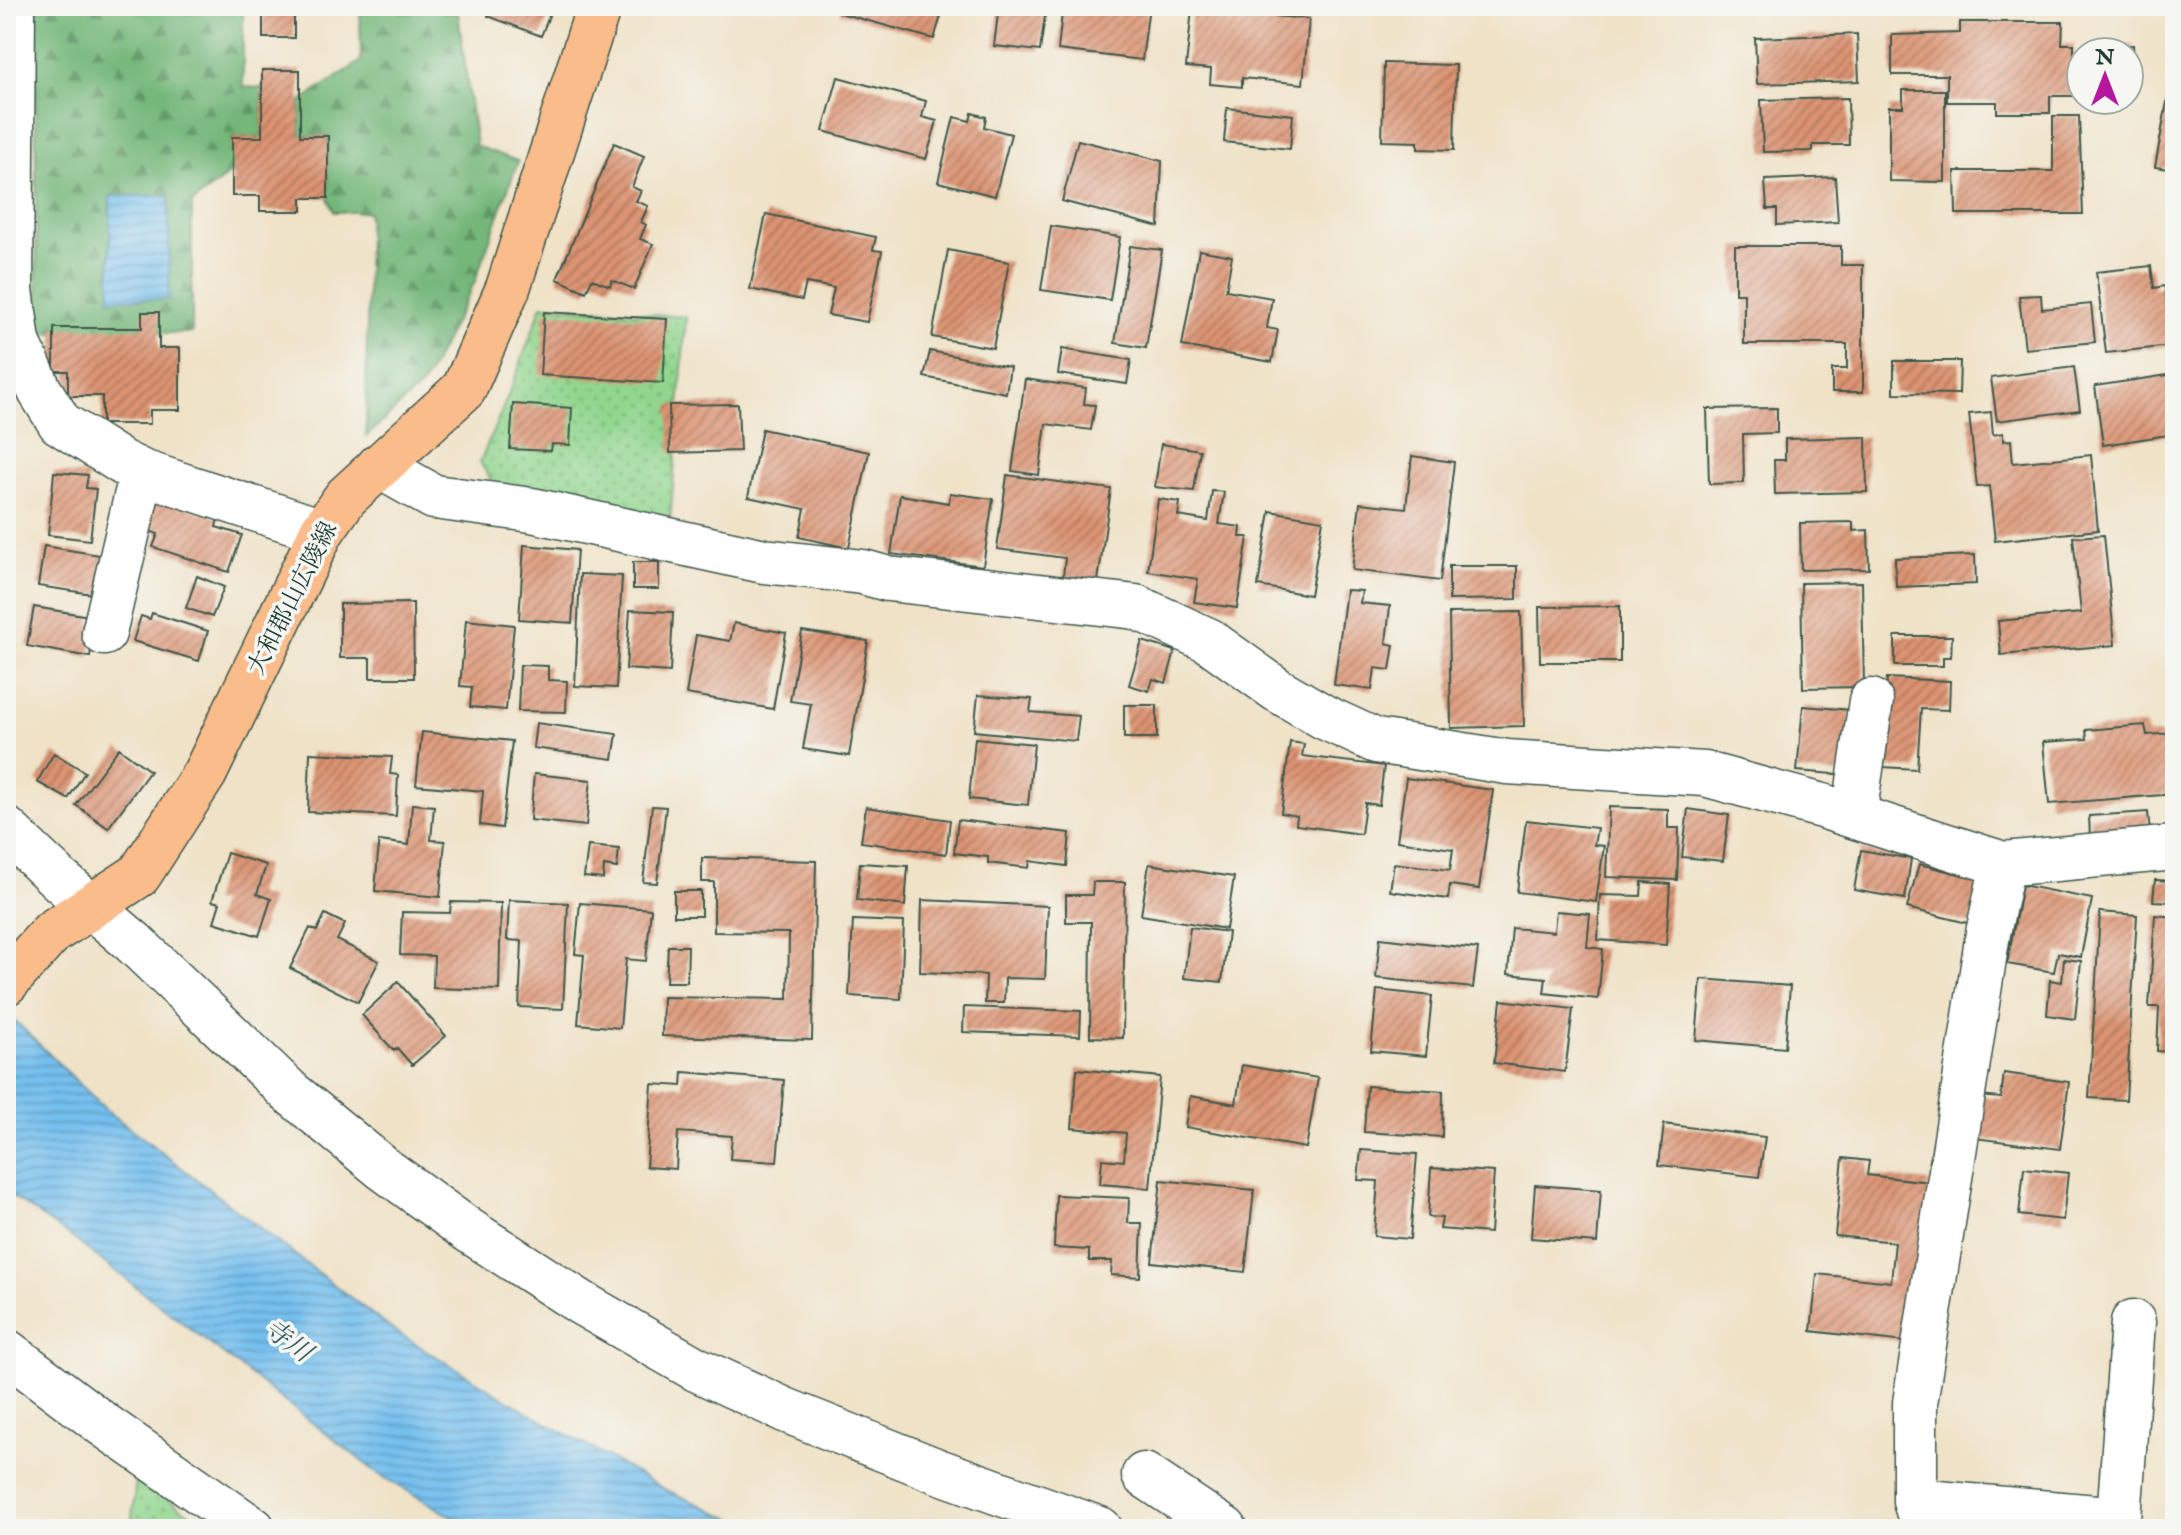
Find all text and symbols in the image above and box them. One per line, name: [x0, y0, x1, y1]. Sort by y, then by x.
north arrow: [2065, 36, 2145, 116]
text: N: [2094, 44, 2115, 72]
street label: 大和郡山広陵線: [241, 517, 345, 681]
water label: 寺川: [256, 1313, 320, 1372]

